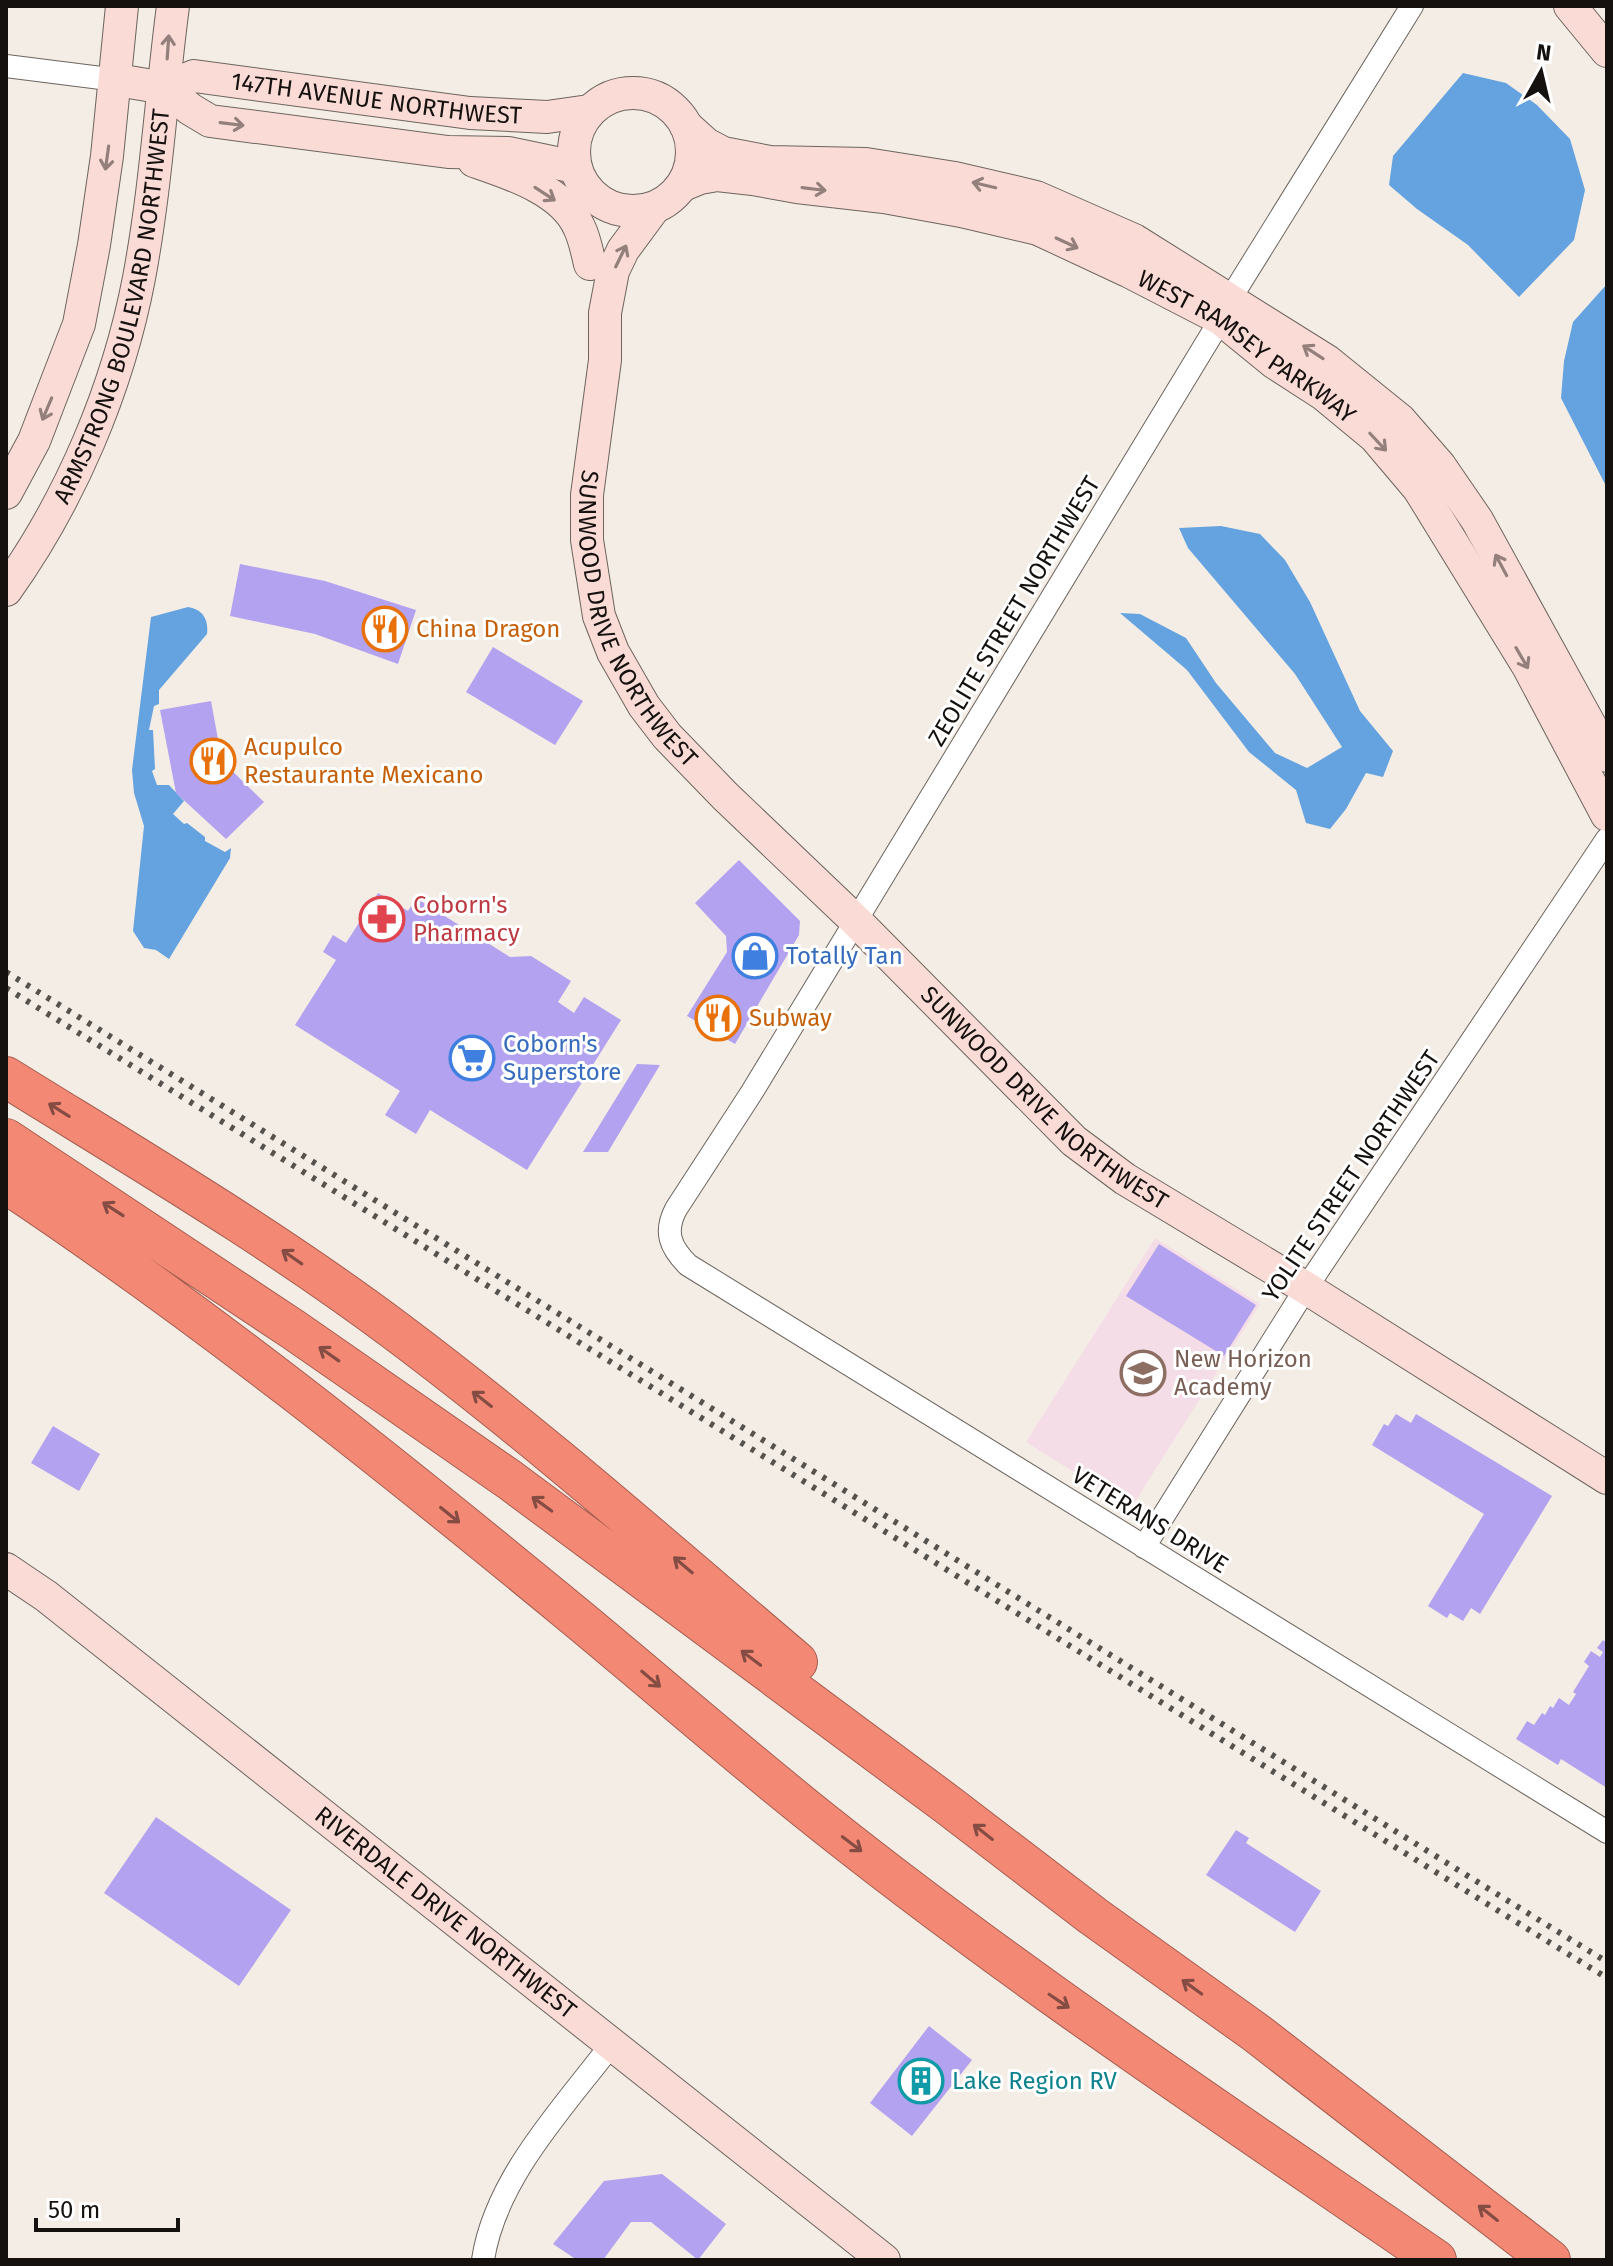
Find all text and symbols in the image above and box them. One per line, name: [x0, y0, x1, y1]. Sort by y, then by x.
north arrow: [1501, 32, 1581, 112]
one-way arrow: [161, 34, 176, 61]
text: N: [1535, 38, 1553, 67]
street label: 147TH AVENUE NORTHWEST: [229, 67, 523, 130]
street label: ARMSTRONG BOULEVARD NORTHWEST: [48, 107, 175, 508]
one-way arrow: [219, 117, 244, 132]
one-way arrow: [99, 144, 114, 170]
one-way arrow: [972, 177, 997, 192]
one-way arrow: [800, 182, 827, 197]
one-way arrow: [533, 186, 556, 202]
one-way arrow: [1055, 236, 1079, 251]
one-way arrow: [614, 245, 629, 269]
street label: WEST RAMSEY PARKWAY: [1133, 265, 1362, 429]
one-way arrow: [1303, 343, 1325, 360]
one-way arrow: [39, 396, 53, 421]
one-way arrow: [1369, 432, 1388, 452]
street label: SUNWOOD DRIVE NORTHWEST: [572, 468, 704, 773]
street label: ZEOLITE STREET NORTHWEST: [922, 471, 1106, 751]
one-way arrow: [1493, 554, 1508, 578]
restaurant icon: China Dragon: [361, 605, 409, 653]
place label: China Dragon: [416, 615, 560, 643]
one-way arrow: [1514, 646, 1530, 669]
place label: Acupulco Restaurante Mexicano: [244, 733, 484, 789]
restaurant icon: Acupulco Restaurante Mexicano: [189, 737, 237, 785]
place label: Coborn's Pharmacy: [413, 891, 520, 947]
pharmacy icon: Coborn's Pharmacy: [358, 895, 406, 943]
shop icon: Totally Tan: [731, 932, 779, 980]
place label: Totally Tan: [786, 942, 903, 970]
street label: SUNWOOD DRIVE NORTHWEST: [915, 981, 1174, 1216]
restaurant icon: Subway: [694, 994, 742, 1042]
place label: Subway: [749, 1004, 832, 1032]
place label: Coborn's Superstore: [503, 1030, 621, 1086]
supermarket icon: Coborn's Superstore: [448, 1034, 496, 1082]
street label: YOLITE STREET NORTHWEST: [1256, 1045, 1446, 1307]
one-way arrow: [48, 1101, 71, 1117]
one-way arrow: [103, 1200, 125, 1217]
one-way arrow: [282, 1249, 304, 1265]
place label: New Horizon Academy: [1174, 1345, 1312, 1401]
one-way arrow: [319, 1346, 341, 1362]
school or university icon: New Horizon Academy: [1119, 1349, 1167, 1397]
one-way arrow: [472, 1391, 493, 1408]
street label: VETERANS DRIVE: [1067, 1461, 1233, 1579]
one-way arrow: [531, 1495, 553, 1512]
one-way arrow: [439, 1505, 460, 1523]
one-way arrow: [673, 1556, 694, 1574]
one-way arrow: [741, 1650, 762, 1667]
one-way arrow: [640, 1670, 660, 1688]
street label: RIVERDALE DRIVE NORTHWEST: [309, 1801, 582, 2025]
one-way arrow: [973, 1823, 994, 1840]
one-way arrow: [841, 1835, 862, 1853]
one-way arrow: [1181, 1979, 1203, 1995]
one-way arrow: [1048, 1993, 1070, 2009]
building icon: Lake Region RV: [897, 2057, 945, 2105]
place label: Lake Region RV: [952, 2067, 1118, 2095]
scale bar: [36, 2182, 178, 2232]
text: 50 m: [48, 2196, 100, 2224]
one-way arrow: [1478, 2204, 1499, 2222]

